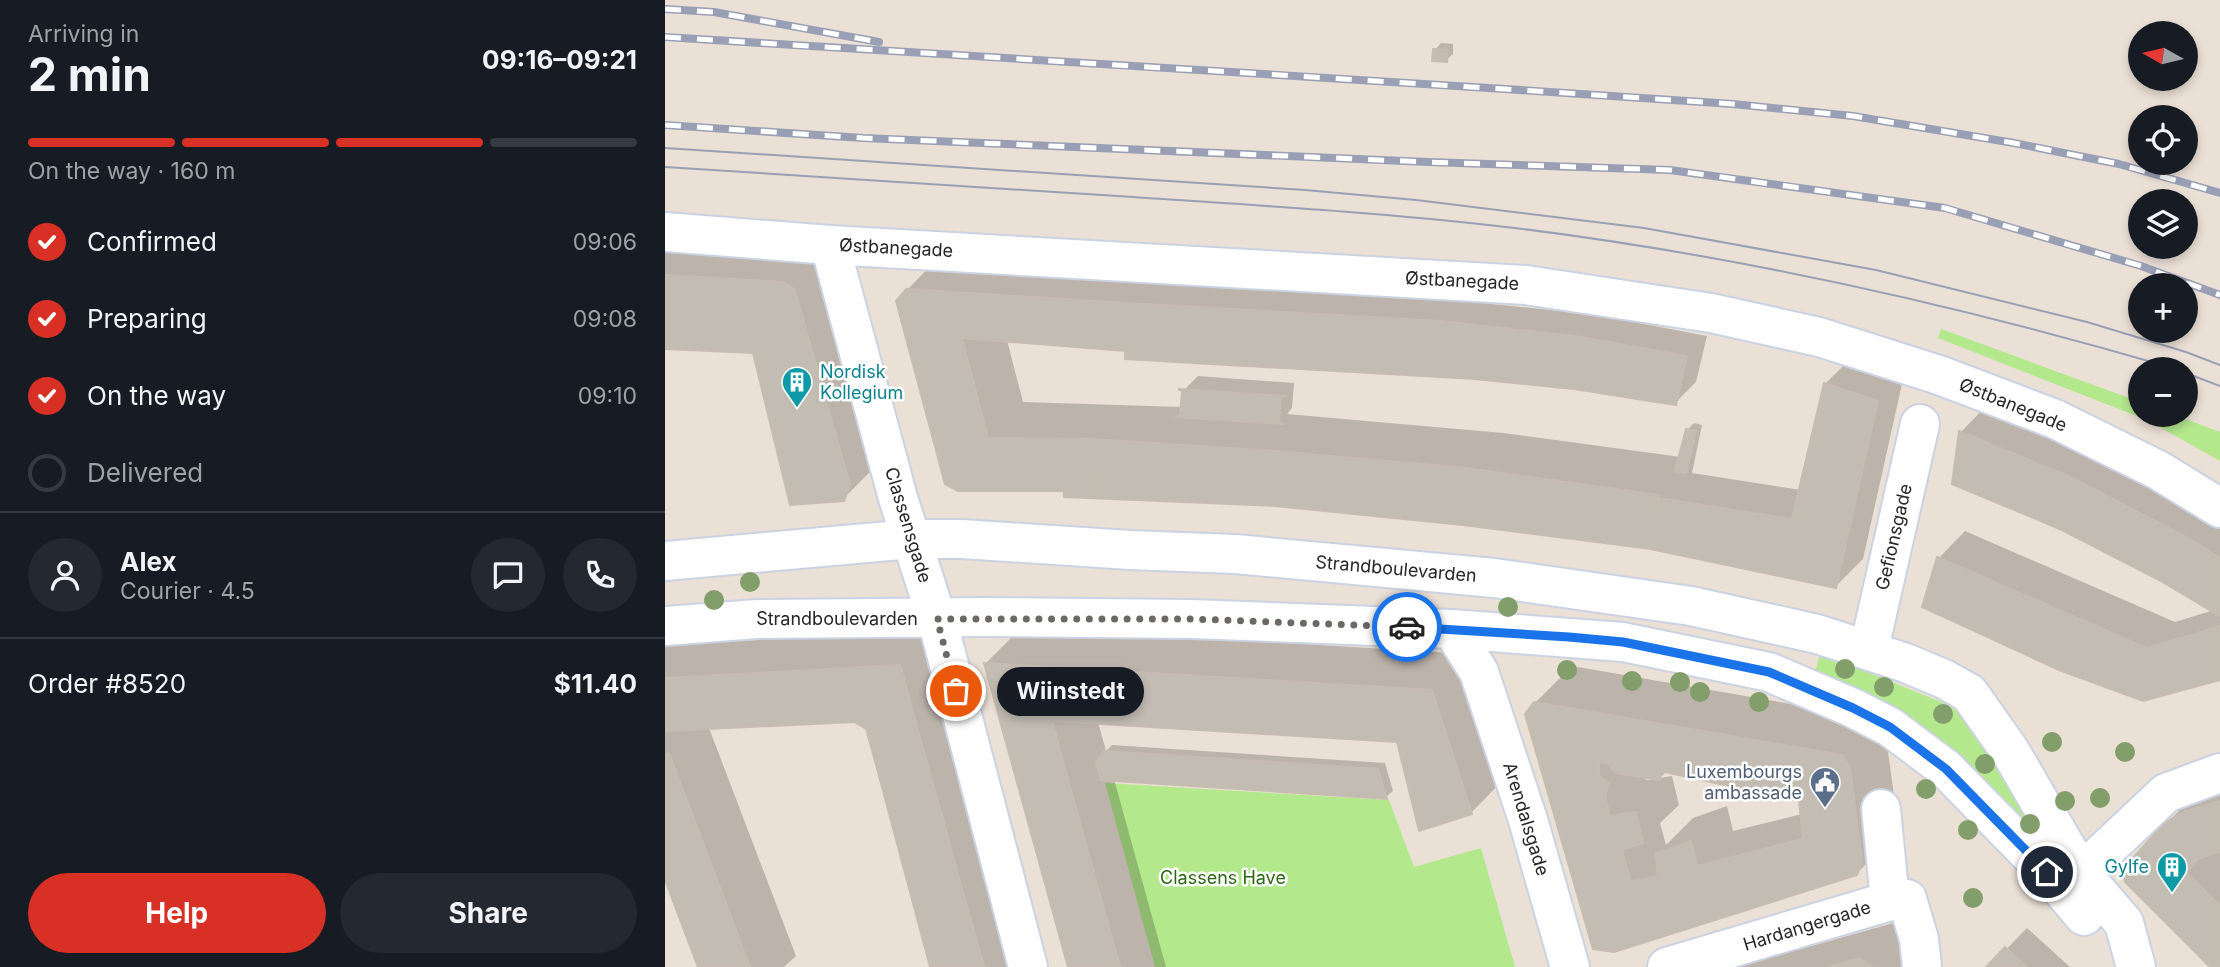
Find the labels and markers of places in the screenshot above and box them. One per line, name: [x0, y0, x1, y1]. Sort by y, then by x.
place label: Nordisk Kollegium: [820, 361, 903, 403]
building icon: Nordisk Kollegium: [780, 365, 814, 409]
pin: [926, 661, 986, 721]
callout: Wiinstedt: [998, 666, 1145, 716]
place label: Luxembourgs ambassade: [1686, 761, 1802, 803]
public building icon: Luxembourgs ambassade: [1808, 765, 1842, 809]
pin: [2017, 842, 2077, 902]
building icon: Gylfe: [2155, 850, 2189, 894]
place label: Gylfe: [2104, 856, 2149, 877]

